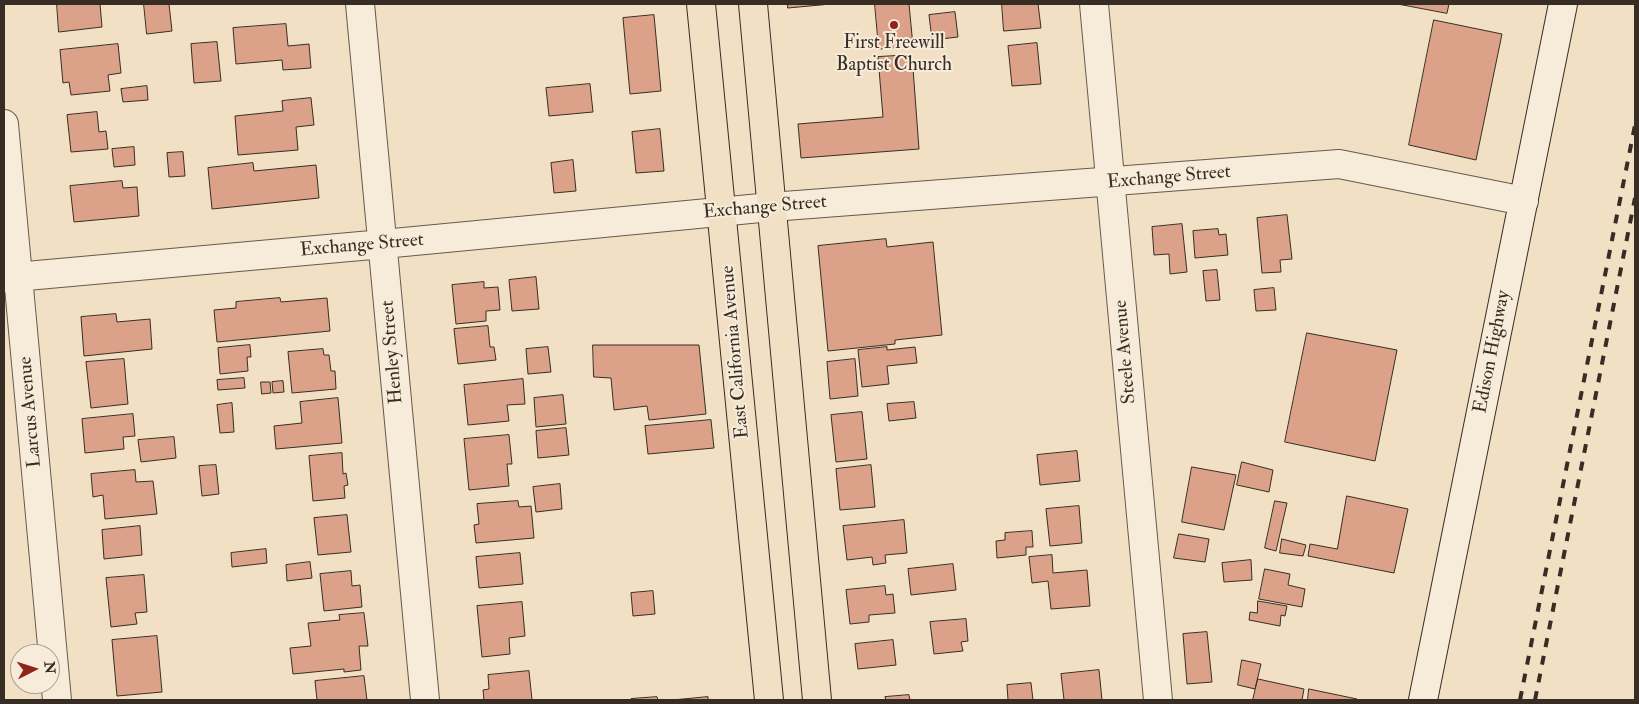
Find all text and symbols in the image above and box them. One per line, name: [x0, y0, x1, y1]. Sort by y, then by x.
marker: First Freewill Baptist Church: [888, 19, 900, 31]
place label: First Freewill Baptist Church: [836, 33, 952, 77]
street label: Exchange Street: [1106, 161, 1232, 195]
street label: Exchange Street: [702, 191, 828, 225]
street label: Exchange Street: [299, 229, 425, 263]
street label: East California Avenue: [717, 265, 755, 439]
street label: Edison Highway: [1470, 289, 1516, 415]
street label: Henley Street: [377, 299, 409, 405]
street label: Steele Avenue: [1110, 299, 1142, 405]
street label: Larcus Avenue: [15, 355, 47, 469]
north arrow: [10, 644, 60, 694]
text: N: [40, 661, 58, 675]

